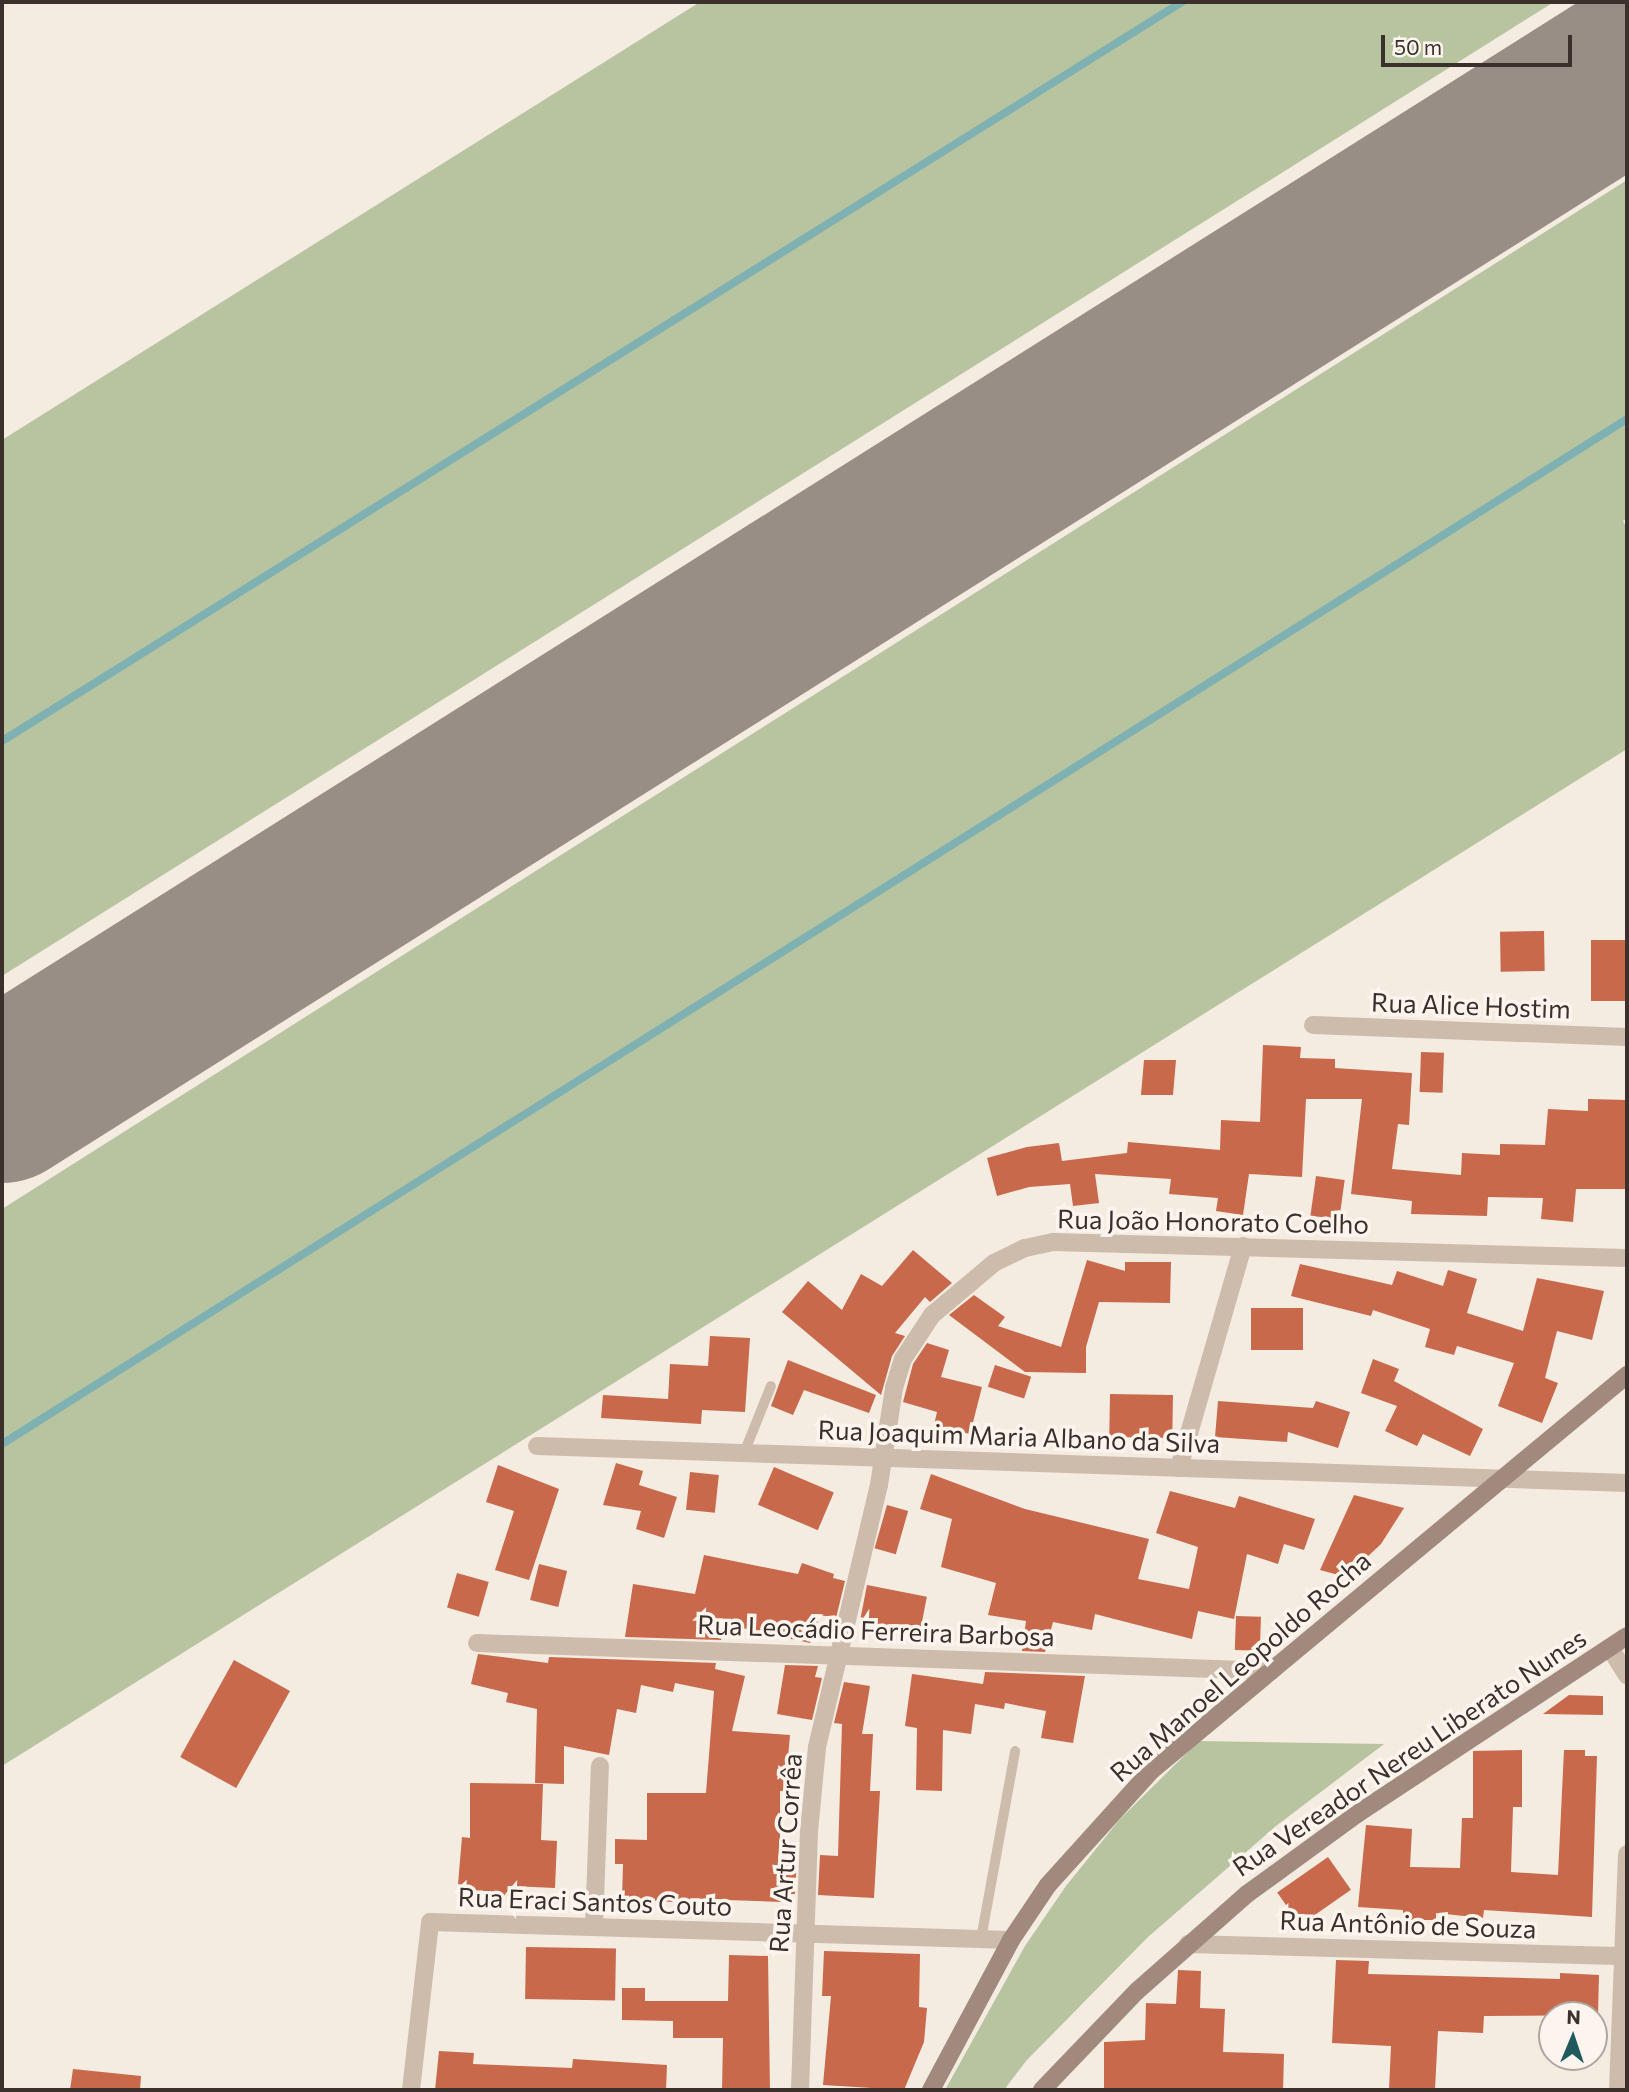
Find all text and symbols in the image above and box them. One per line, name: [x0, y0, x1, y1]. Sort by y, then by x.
scale bar: [1384, 21, 1575, 65]
text: 50 m: [1394, 34, 1442, 59]
street label: Rua Alice Hostim: [1371, 986, 1571, 1024]
street label: Rua João Honorato Coelho: [1057, 1203, 1369, 1239]
street label: Rua Joaquim Maria Albano da Silva: [817, 1413, 1221, 1459]
street label: Rua Manoel Leopoldo Rocha: [1103, 1544, 1377, 1788]
street label: Rua Leocádio Ferreira Barbosa: [697, 1608, 1055, 1652]
street label: Rua Vereador Nereu Liberato Nunes: [1226, 1622, 1592, 1882]
street label: Rua Artur Corrêa: [762, 1752, 808, 1954]
street label: Rua Eraci Santos Couto: [457, 1881, 733, 1921]
street label: Rua Antônio de Souza: [1279, 1904, 1537, 1944]
north arrow: [1538, 2001, 1608, 2071]
text: N: [1566, 2005, 1581, 2028]

